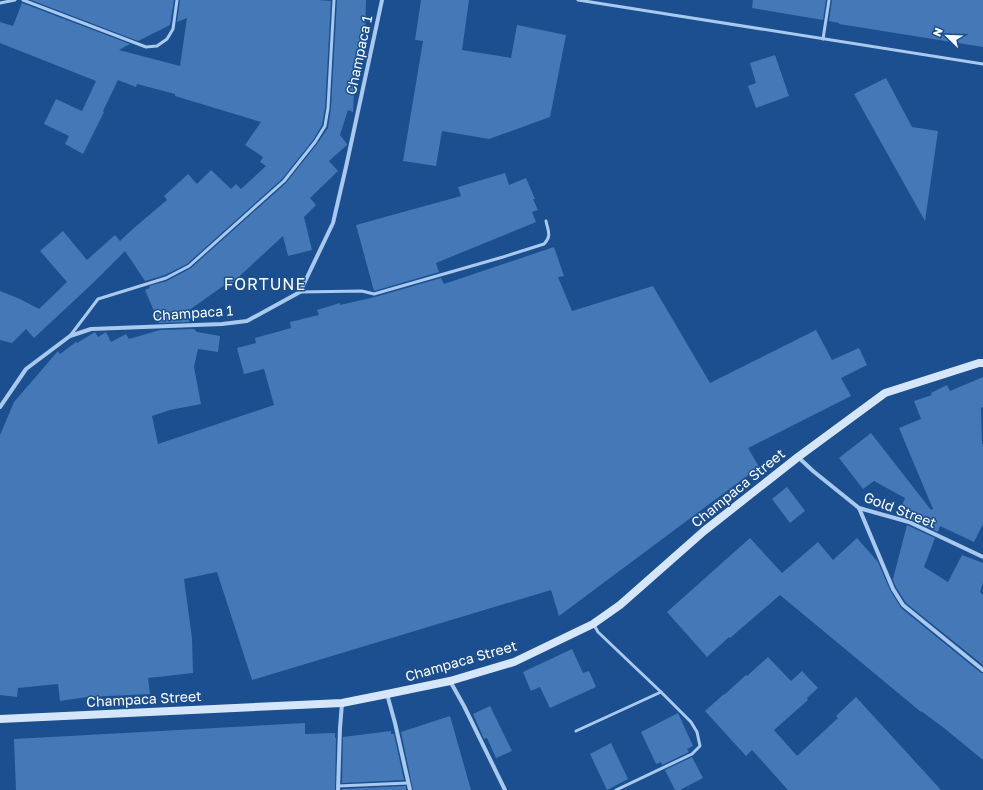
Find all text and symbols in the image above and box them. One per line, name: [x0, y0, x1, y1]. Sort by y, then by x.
street label: Champaca 1: [342, 13, 375, 96]
north arrow: [927, 16, 967, 56]
text: N: [930, 26, 945, 38]
district label: FORTUNE: [224, 274, 306, 294]
street label: Champaca 1: [152, 301, 234, 324]
street label: Champaca Street: [687, 445, 788, 531]
street label: Gold Street: [862, 488, 939, 531]
street label: Champaca Street: [403, 636, 519, 685]
street label: Champaca Street: [86, 687, 202, 710]

